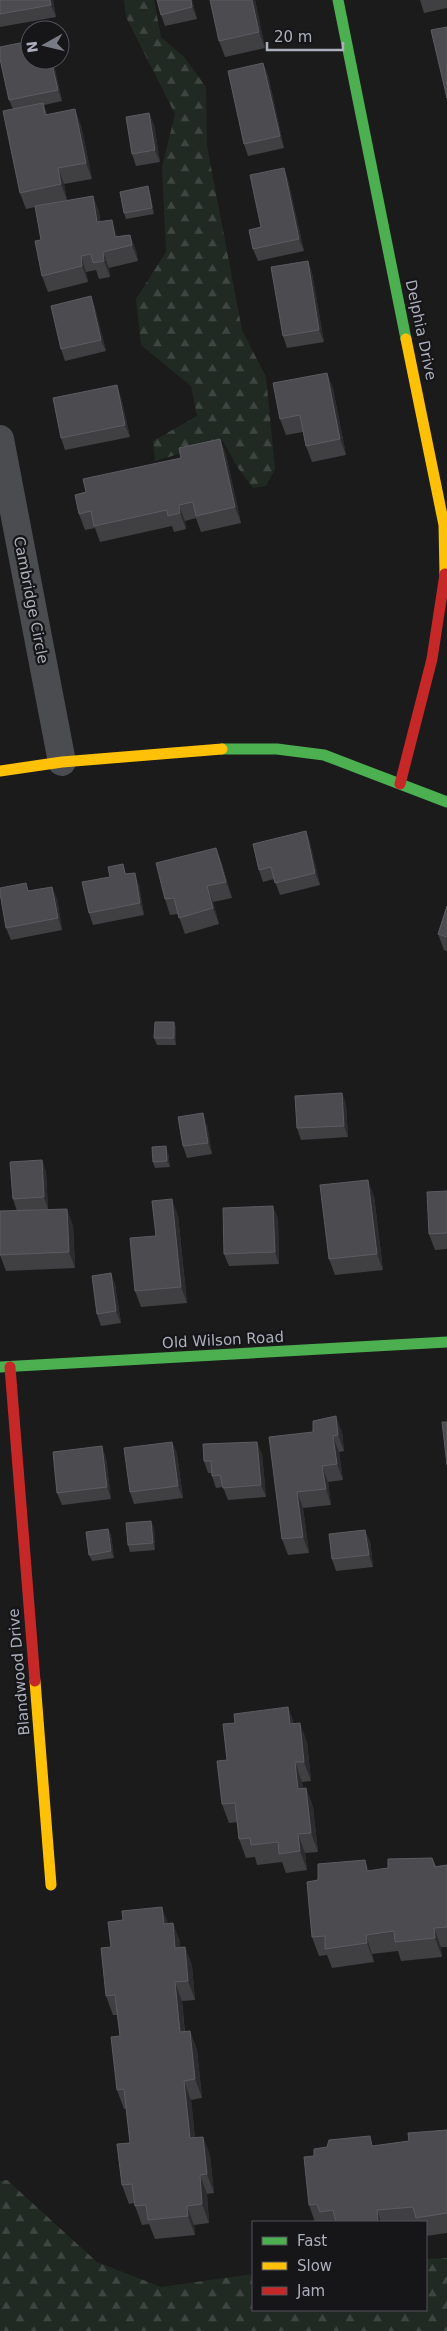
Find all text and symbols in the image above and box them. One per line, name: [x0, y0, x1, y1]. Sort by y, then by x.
north arrow: [20, 20, 70, 70]
scale bar: [267, 20, 343, 52]
text: 20 m: [274, 28, 312, 46]
text: N: [23, 40, 41, 54]
street label: Delphia Drive: [402, 278, 440, 382]
street label: Cambridge Circle: [10, 535, 52, 665]
street label: Old Wilson Road: [162, 1328, 284, 1352]
street label: Blandwood Drive: [4, 1608, 34, 1736]
legend: [252, 2221, 427, 2311]
text: Fast: [297, 2232, 327, 2250]
text: Slow: [297, 2257, 332, 2275]
text: Jam: [296, 2282, 325, 2300]

